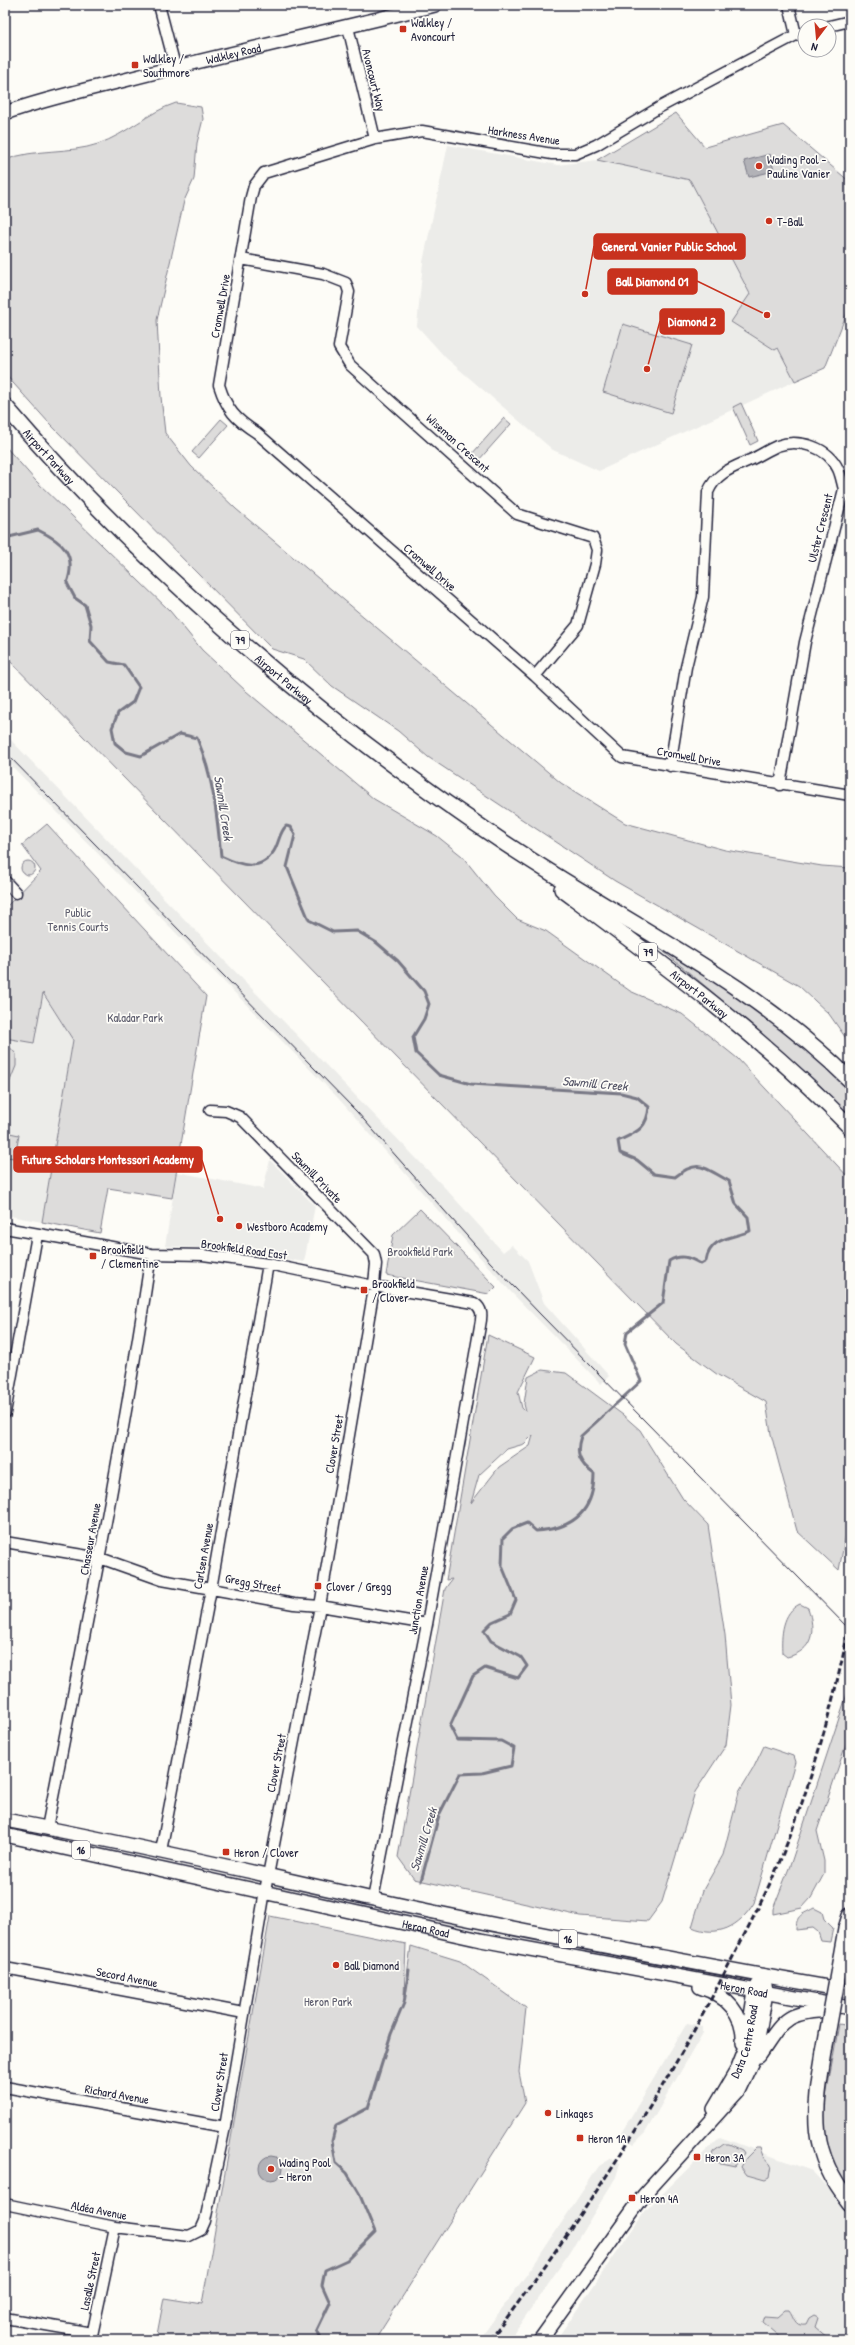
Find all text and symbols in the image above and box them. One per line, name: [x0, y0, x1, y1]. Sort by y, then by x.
place label: Walkley / Avoncourt: [411, 14, 456, 45]
north arrow: [797, 18, 837, 58]
marker: Walkley / Avoncourt: [398, 24, 408, 34]
street label: Walkley Road: [204, 38, 263, 68]
text: N: [809, 40, 819, 55]
street label: Avoncourt Way: [358, 47, 390, 113]
place label: Walkley / Southmore: [143, 50, 190, 81]
marker: Walkley / Southmore: [130, 60, 140, 70]
street label: Harkness Avenue: [487, 121, 561, 149]
place label: Wading Pool - Pauline Vanier: [767, 151, 830, 182]
marker: Wading Pool - Pauline Vanier: [754, 161, 764, 171]
place label: T-Ball: [777, 213, 804, 230]
marker: T-Ball: [764, 216, 774, 226]
callout: General Vanier Public School: [594, 234, 745, 259]
text: General Vanier Public School: [602, 237, 737, 255]
callout: Ball Diamond 01: [608, 269, 697, 294]
street label: Cromwell Drive: [206, 272, 234, 340]
text: Ball Diamond 01: [615, 272, 689, 290]
callout: Diamond 2: [660, 309, 724, 334]
text: Diamond 2: [668, 312, 717, 330]
street label: Wiseman Crescent: [423, 410, 494, 477]
street label: Airport Parkway: [20, 424, 79, 488]
street label: Ulster Crescent: [803, 491, 837, 564]
street label: Cromwell Drive: [400, 539, 460, 595]
road number: 79: [231, 631, 249, 649]
street label: Airport Parkway: [252, 650, 317, 708]
street label: Cromwell Drive: [655, 742, 723, 770]
water label: Sawmill Creek: [210, 774, 238, 843]
park label: Public Tennis Courts: [48, 904, 109, 935]
road number: 79: [639, 943, 657, 961]
street label: Airport Parkway: [667, 965, 733, 1022]
park label: Kaladar Park: [107, 1009, 163, 1026]
water label: Sawmill Creek: [562, 1071, 630, 1095]
callout: Future Scholars Montessori Academy: [14, 1147, 202, 1172]
street label: Sawmill Private: [288, 1147, 346, 1207]
text: Future Scholars Montessori Academy: [21, 1150, 194, 1169]
place label: Westboro Academy: [247, 1218, 328, 1235]
marker: Westboro Academy: [234, 1221, 244, 1231]
street label: Brookfield Road East: [200, 1235, 289, 1264]
place label: Brookfield / Clementine: [101, 1241, 159, 1272]
park label: Brookfield Park: [387, 1243, 453, 1260]
marker: Brookfield / Clementine: [88, 1251, 98, 1261]
place label: Brookfield / Clover: [372, 1275, 415, 1306]
marker: Brookfield / Clover: [359, 1285, 369, 1295]
street label: Clover Street: [320, 1412, 348, 1475]
street label: Chasseur Avenue: [75, 1501, 105, 1576]
street label: Carlsen Avenue: [189, 1521, 217, 1591]
street label: Junction Avenue: [404, 1564, 432, 1636]
street label: Gregg Street: [224, 1569, 283, 1597]
place label: Clover / Gregg: [326, 1578, 391, 1595]
marker: Clover / Gregg: [313, 1581, 323, 1591]
street label: Clover Street: [262, 1731, 290, 1794]
water label: Sawmill Creek: [405, 1804, 442, 1873]
road number: 16: [72, 1841, 90, 1859]
place label: Heron / Clover: [234, 1844, 299, 1861]
marker: Heron / Clover: [221, 1847, 231, 1857]
street label: Heron Road: [401, 1914, 451, 1941]
road number: 16: [559, 1930, 577, 1948]
place label: Ball Diamond: [344, 1957, 399, 1974]
marker: Ball Diamond: [331, 1960, 341, 1970]
street label: Secord Avenue: [95, 1963, 159, 1991]
street label: Heron Road: [719, 1976, 769, 2001]
park label: Heron Park: [304, 1993, 352, 2010]
street label: Data Centre Road: [726, 2003, 761, 2081]
street label: Clover Street: [206, 2050, 232, 2113]
street label: Richard Avenue: [84, 2080, 151, 2108]
place label: Linkages: [556, 2105, 593, 2122]
marker: Linkages: [543, 2108, 553, 2118]
place label: Heron 1A: [588, 2130, 626, 2147]
marker: Heron 1A: [575, 2133, 585, 2143]
place label: Heron 3A: [705, 2149, 744, 2166]
marker: Heron 3A: [692, 2152, 702, 2162]
place label: Wading Pool - Heron: [279, 2154, 331, 2185]
marker: Wading Pool - Heron: [266, 2164, 276, 2174]
place label: Heron 4A: [640, 2190, 679, 2207]
marker: Heron 4A: [627, 2193, 637, 2203]
street label: Aldéa Avenue: [70, 2196, 129, 2224]
street label: Lasalle Street: [76, 2249, 105, 2312]

